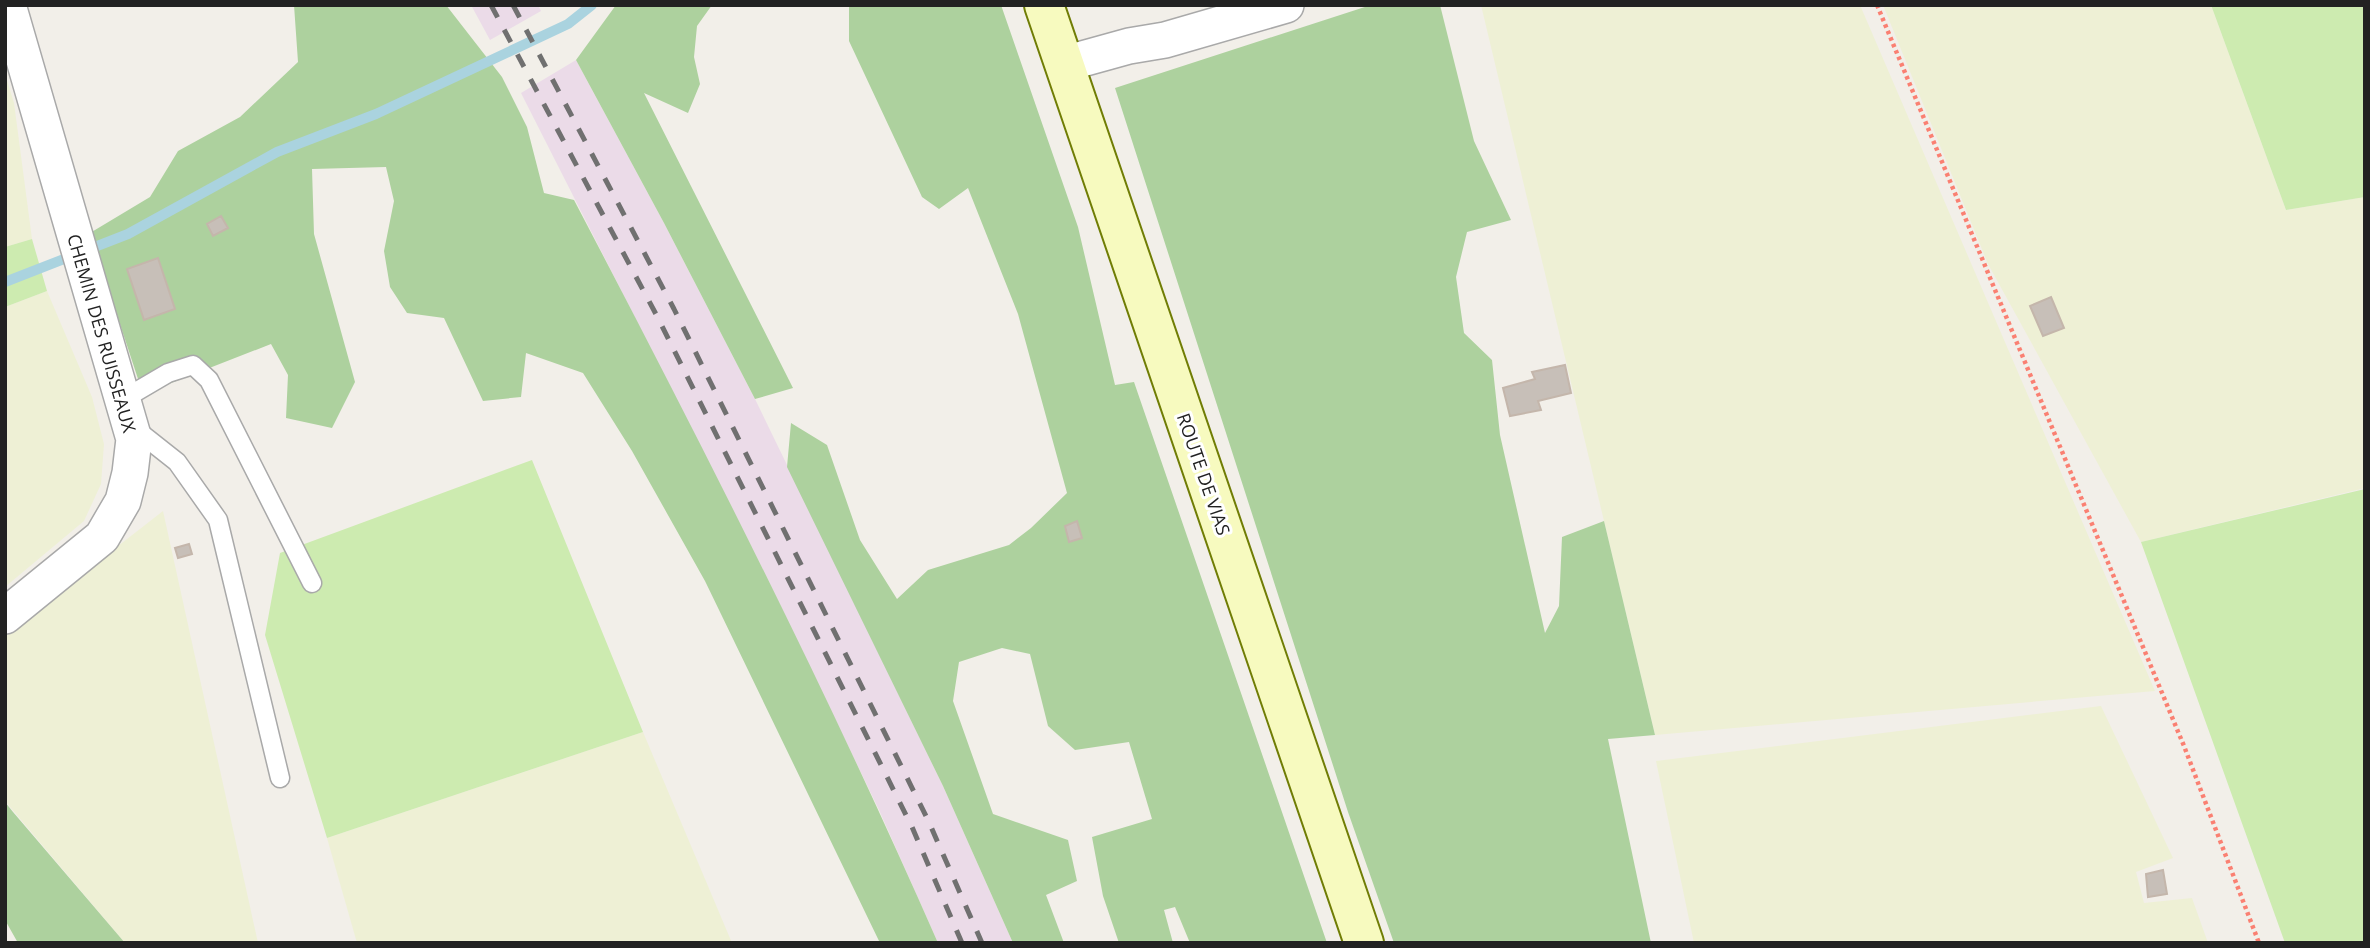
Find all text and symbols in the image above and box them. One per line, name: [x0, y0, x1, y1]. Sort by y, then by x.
street label: CHEMIN DES RUISSEAUX: [62, 231, 142, 436]
street label: ROUTE DE VIAS: [1172, 410, 1236, 538]

